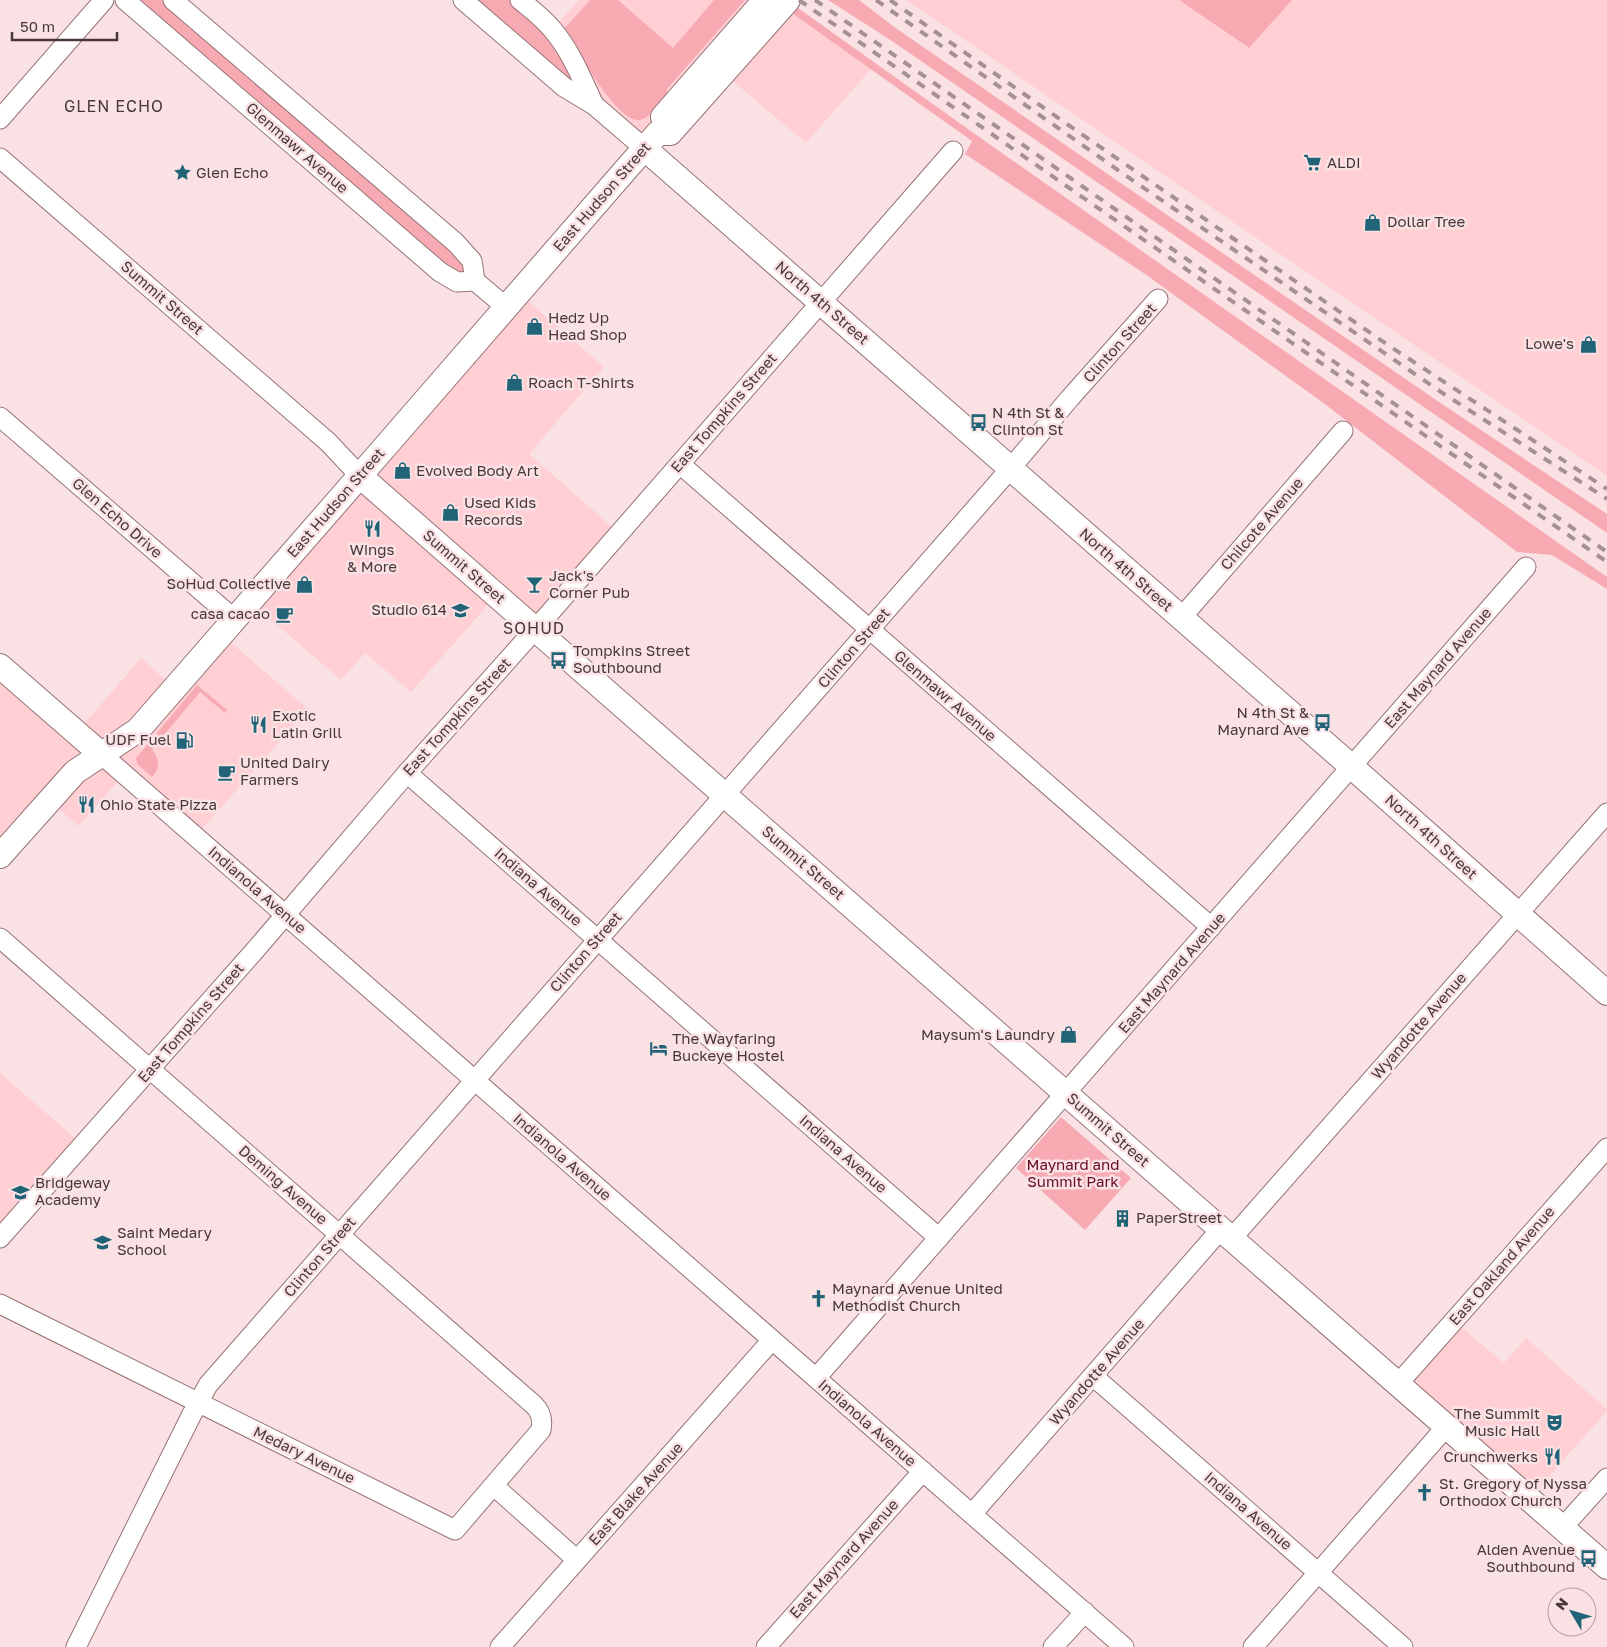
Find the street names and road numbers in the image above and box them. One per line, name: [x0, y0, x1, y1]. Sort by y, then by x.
street label: Glenmawr Avenue: [243, 98, 353, 197]
street label: East Hudson Street: [549, 138, 654, 255]
street label: Summit Street: [118, 257, 208, 338]
street label: North 4th Street: [772, 257, 873, 348]
street label: Clinton Street: [1079, 299, 1160, 386]
street label: East Tompkins Street: [666, 349, 780, 476]
street label: East Hudson Street: [283, 444, 388, 561]
street label: Glen Echo Drive: [69, 473, 167, 561]
street label: Chilcote Avenue: [1216, 473, 1307, 573]
street label: North 4th Street: [1076, 524, 1177, 615]
street label: Summit Street: [420, 526, 510, 607]
street label: East Maynard Avenue: [1380, 603, 1495, 731]
street label: Clinton Street: [813, 604, 893, 691]
street label: Glenmawr Avenue: [891, 646, 1001, 745]
street label: East Tompkins Street: [399, 654, 514, 779]
street label: North 4th Street: [1382, 790, 1482, 882]
street label: Summit Street: [759, 822, 849, 903]
street label: Indianola Avenue: [205, 842, 311, 937]
street label: Indiana Avenue: [491, 843, 586, 929]
street label: Clinton Street: [545, 908, 625, 995]
street label: East Maynard Avenue: [1114, 908, 1229, 1036]
street label: East Tompkins Street: [133, 959, 247, 1086]
street label: Wyandotte Avenue: [1367, 968, 1470, 1082]
street label: Summit Street: [1064, 1089, 1154, 1170]
street label: Indianola Avenue: [510, 1109, 616, 1204]
street label: Indiana Avenue: [796, 1110, 891, 1196]
street label: Deming Avenue: [236, 1141, 332, 1228]
street label: East Oakland Avenue: [1445, 1202, 1558, 1328]
street label: Clinton Street: [279, 1213, 359, 1300]
street label: Wyandotte Avenue: [1045, 1314, 1148, 1428]
street label: Indianola Avenue: [815, 1375, 921, 1470]
street label: Medary Avenue: [251, 1422, 358, 1487]
street label: East Blake Avenue: [584, 1438, 686, 1548]
street label: Indiana Avenue: [1201, 1467, 1296, 1553]
street label: East Maynard Avenue: [785, 1495, 902, 1622]

